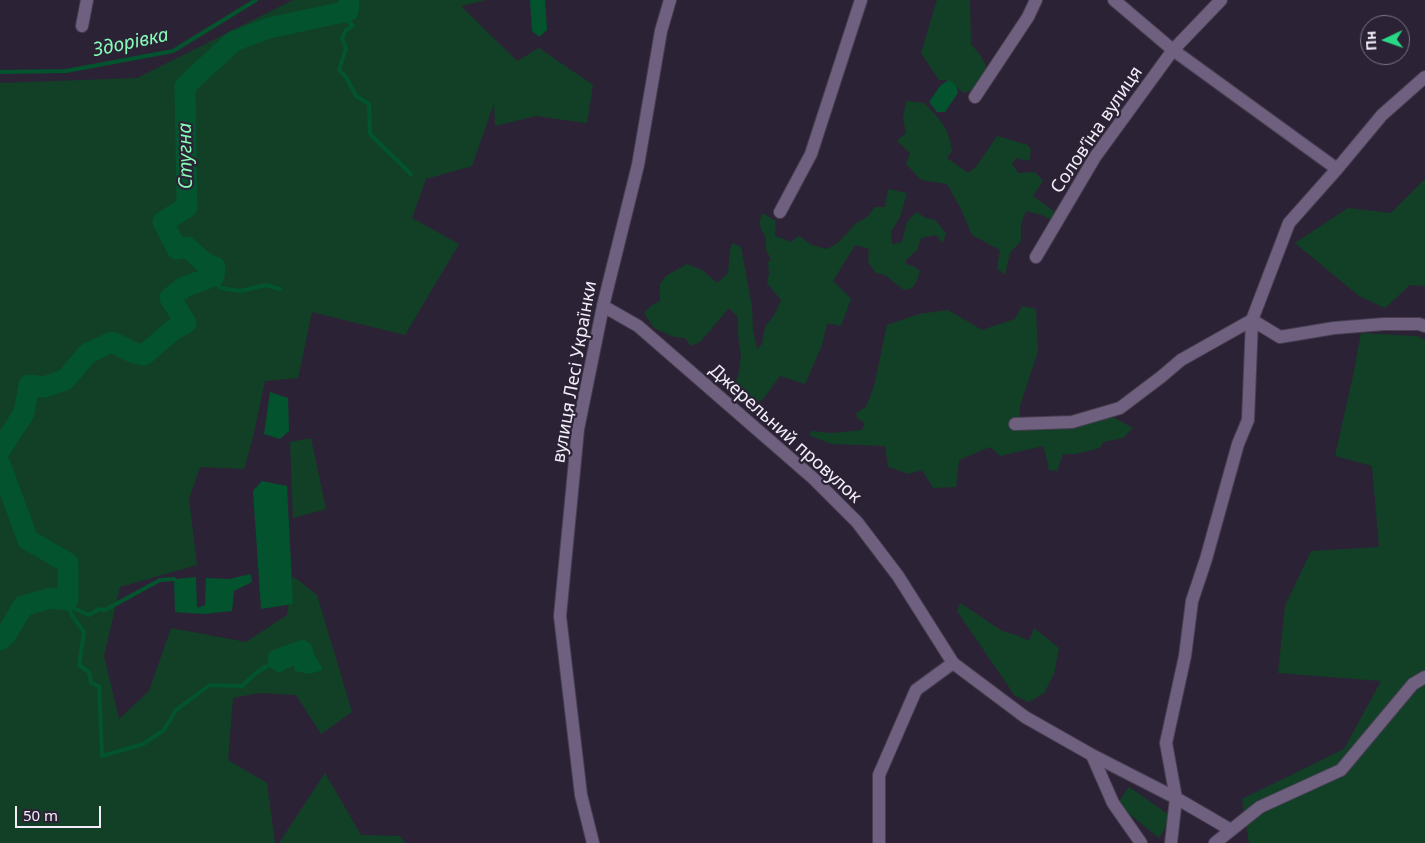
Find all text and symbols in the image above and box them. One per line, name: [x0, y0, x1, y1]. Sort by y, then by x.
north arrow: [1360, 15, 1410, 65]
water label: Здорівка: [91, 24, 171, 62]
text: Пн: [1361, 30, 1381, 51]
street label: Соловʼїна вулиця: [1047, 62, 1147, 198]
water label: Стугна: [174, 123, 198, 189]
street label: вулиця Лесі Українки: [548, 279, 602, 465]
street label: Джерельний провулок: [704, 360, 866, 508]
scale bar: [18, 796, 104, 828]
text: 50 m: [23, 805, 58, 825]

